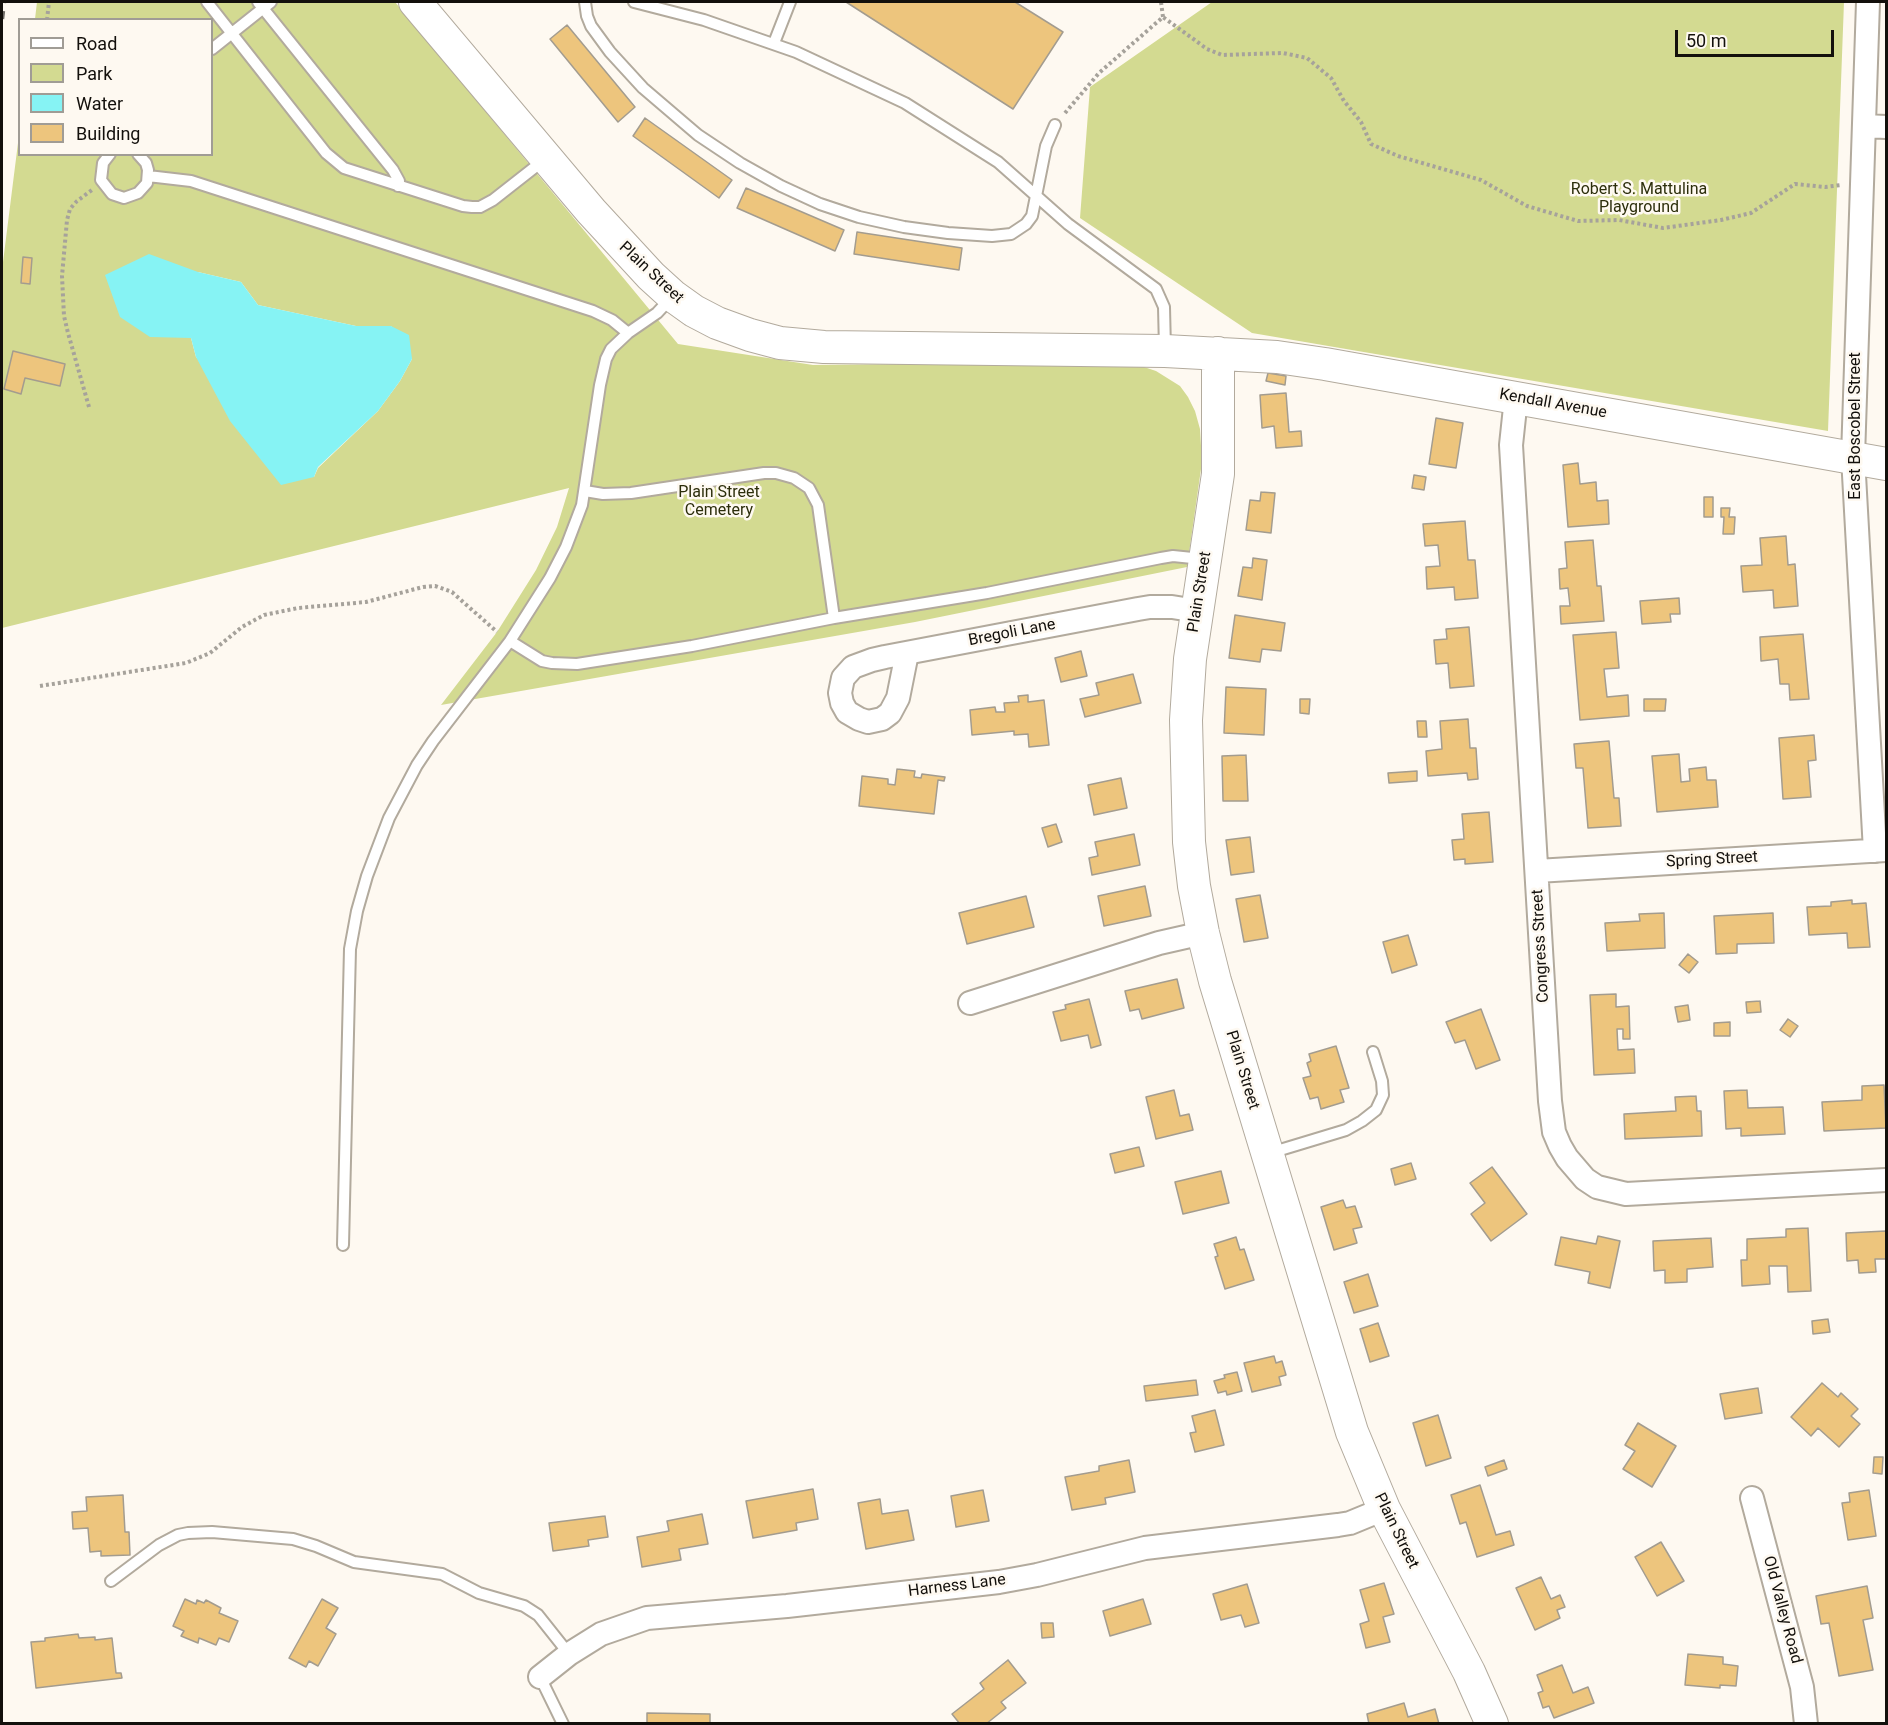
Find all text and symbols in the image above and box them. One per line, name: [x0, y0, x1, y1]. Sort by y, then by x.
legend: [18, 18, 213, 156]
scale bar: [1678, 18, 1837, 56]
text: 50 m: [1686, 30, 1726, 51]
text: Road: [76, 33, 117, 54]
text: Park: [76, 63, 112, 84]
text: Water: [76, 93, 123, 114]
text: Building: [76, 123, 140, 144]
park label: Robert S. Mattulina Playground: [1571, 180, 1707, 218]
street label: Plain Street: [615, 238, 687, 308]
street label: East Boscobel Street: [1846, 352, 1866, 500]
street label: Kendall Avenue: [1498, 385, 1608, 423]
park label: Plain Street Cemetery: [678, 483, 760, 521]
street label: Plain Street: [1184, 550, 1216, 634]
street label: Bregoli Lane: [967, 615, 1057, 651]
street label: Spring Street: [1666, 848, 1758, 872]
street label: Congress Street: [1528, 889, 1554, 1003]
street label: Plain Street: [1221, 1028, 1263, 1112]
street label: Plain Street: [1369, 1490, 1423, 1572]
street label: Old Valley Road: [1758, 1554, 1806, 1666]
street label: Harness Lane: [907, 1571, 1007, 1601]

